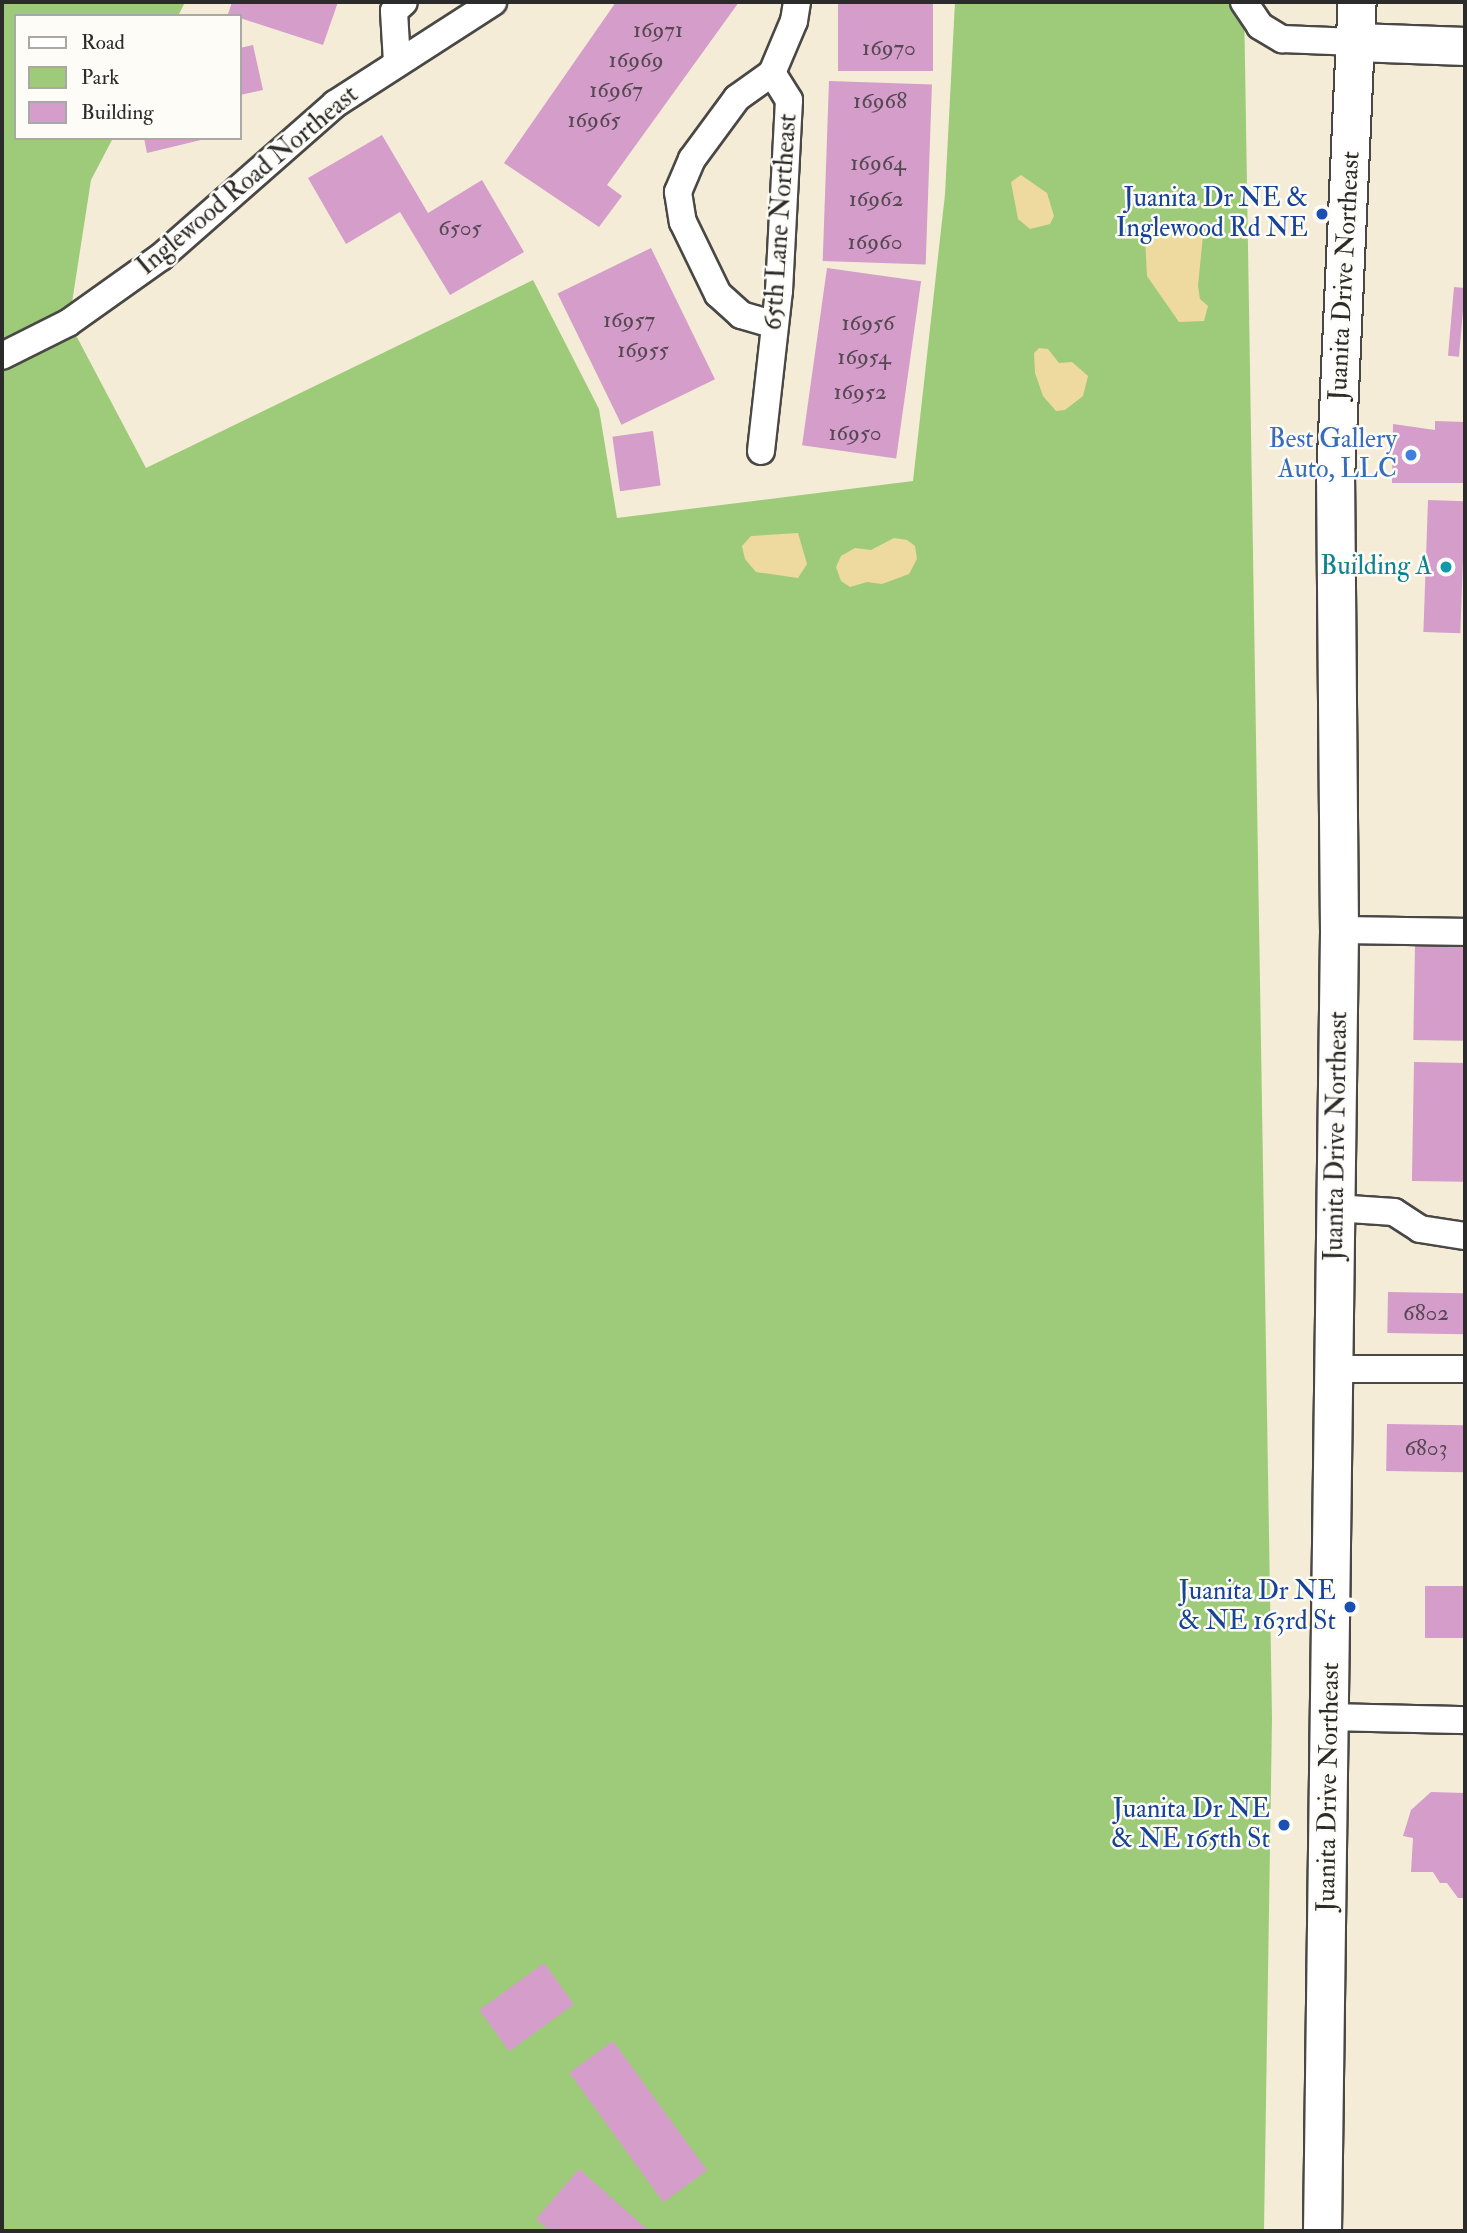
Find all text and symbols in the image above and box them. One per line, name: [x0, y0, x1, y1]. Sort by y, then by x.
legend: [14, 14, 242, 140]
house number: 16971: [633, 16, 683, 44]
text: Road: [81, 29, 125, 56]
house number: 16970: [862, 34, 916, 62]
house number: 16969: [609, 46, 663, 74]
text: Park: [81, 64, 119, 91]
house number: 16967: [589, 76, 643, 104]
street label: Inglewood Road Northeast: [131, 79, 365, 283]
house number: 16968: [853, 87, 907, 115]
text: Building: [81, 99, 154, 126]
house number: 16965: [567, 106, 621, 134]
street label: 65th Lane Northeast: [758, 113, 804, 331]
house number: 16964: [850, 149, 906, 177]
street label: Juanita Drive Northeast: [1323, 150, 1367, 402]
place label: Juanita Dr NE & Inglewood Rd NE: [1116, 183, 1308, 244]
house number: 16962: [849, 185, 903, 213]
marker: Juanita Dr NE & Inglewood Rd NE: [1314, 206, 1330, 222]
house number: 6505: [438, 214, 482, 242]
house number: 16960: [848, 228, 902, 256]
house number: 16957: [603, 306, 655, 334]
house number: 16956: [841, 309, 895, 337]
house number: 16955: [617, 336, 669, 364]
house number: 16954: [837, 343, 891, 371]
house number: 16952: [833, 378, 887, 406]
house number: 16950: [828, 419, 882, 447]
place label: Best Gallery Auto, LLC: [1269, 424, 1397, 486]
marker: Best Gallery Auto, LLC: [1403, 447, 1419, 463]
place label: Building A: [1320, 551, 1432, 583]
marker: Building A: [1438, 559, 1454, 575]
street label: Juanita Drive Northeast: [1319, 1011, 1355, 1261]
house number: 6802: [1403, 1299, 1449, 1327]
house number: 6803: [1404, 1434, 1448, 1462]
place label: Juanita Dr NE & NE 163rd St: [1178, 1576, 1336, 1638]
marker: Juanita Dr NE & NE 163rd St: [1342, 1599, 1358, 1615]
street label: Juanita Drive Northeast: [1311, 1662, 1347, 1912]
place label: Juanita Dr NE & NE 165th St: [1111, 1794, 1270, 1856]
marker: Juanita Dr NE & NE 165th St: [1276, 1817, 1292, 1833]

